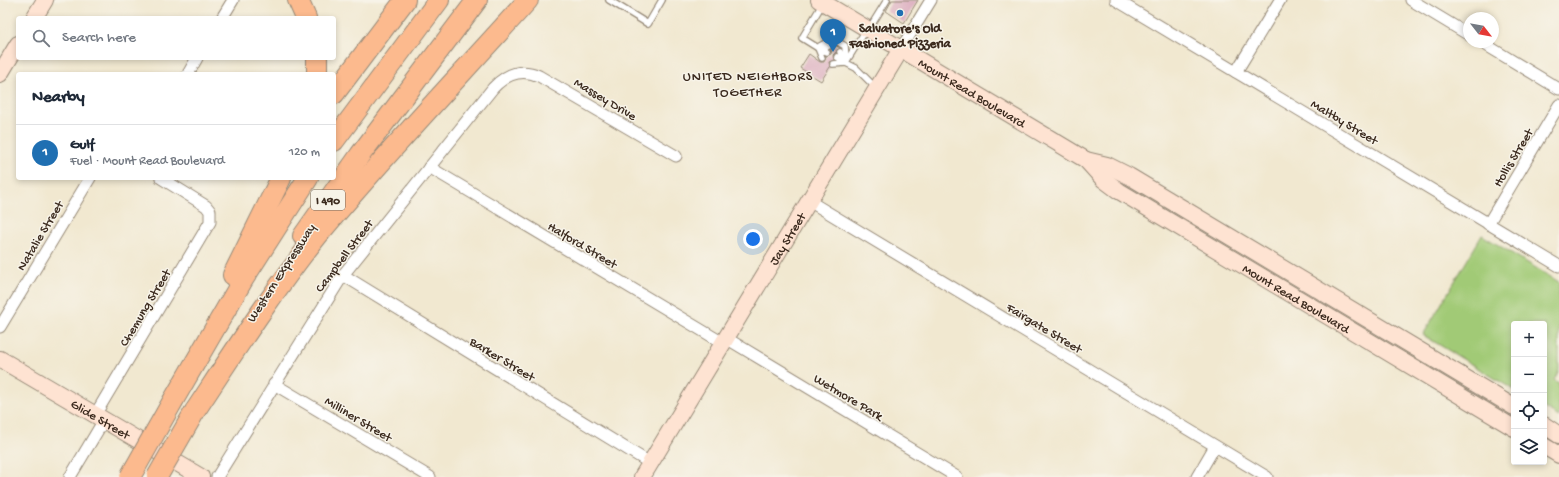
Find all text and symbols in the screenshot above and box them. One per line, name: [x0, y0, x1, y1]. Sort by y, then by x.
marker: Salvatore's Old Fashioned Pizzeria: [895, 8, 905, 18]
north arrow: [1463, 12, 1499, 48]
search box: [16, 16, 336, 60]
pin: 1: [820, 19, 846, 52]
place label: Salvatore's Old Fashioned Pizzeria: [848, 22, 952, 52]
icon: search: [30, 27, 52, 49]
text: Search here: [62, 29, 136, 47]
street label: Mount Read Boulevard: [915, 56, 1029, 133]
district label: UNITED NEIGHBORS TOGETHER: [683, 69, 813, 102]
street label: Massey Drive: [571, 76, 639, 125]
text: Nearby: [32, 88, 85, 108]
street label: Maltby Street: [1308, 97, 1381, 150]
street label: Hollis Street: [1491, 125, 1538, 190]
text: Gulf: [70, 136, 94, 154]
text: 1: [42, 145, 48, 160]
text: 120 m: [289, 145, 320, 160]
text: Fuel · Mount Read Boulevard: [70, 154, 225, 169]
road number: I 490: [311, 190, 345, 210]
street label: Natalie Street: [15, 197, 69, 274]
street label: Jay Street: [767, 209, 811, 268]
street label: Campbell Street: [313, 216, 378, 296]
street label: Halford Street: [544, 220, 621, 274]
street label: Western Expressway: [245, 221, 320, 325]
your location: [743, 229, 763, 249]
street label: Mount Read Boulevard: [1239, 262, 1353, 338]
street label: Chemung Street: [117, 266, 176, 350]
street label: Fairgate Street: [1002, 300, 1086, 359]
map controls: [1511, 321, 1547, 465]
button: +: [1511, 321, 1547, 357]
street label: Barker Street: [466, 334, 538, 386]
button: −: [1511, 357, 1547, 393]
street label: Wetmore Park: [810, 372, 886, 425]
button: locate: [1511, 393, 1547, 429]
street label: Milliner Street: [321, 394, 395, 447]
street label: Glide Street: [67, 397, 133, 444]
button: layers: [1511, 429, 1547, 465]

